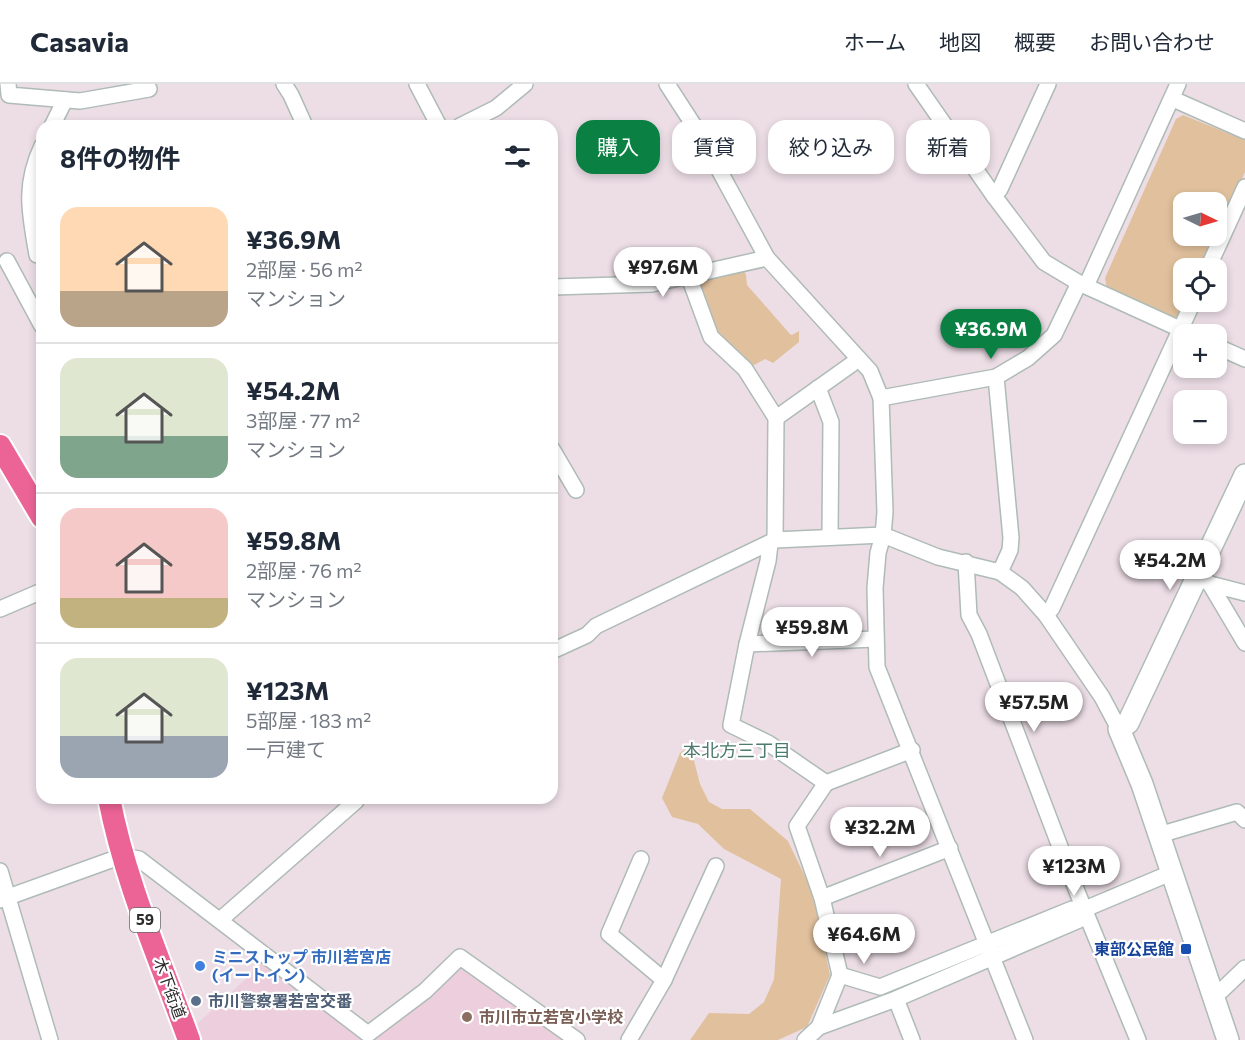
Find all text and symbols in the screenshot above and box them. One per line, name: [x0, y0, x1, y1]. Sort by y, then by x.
text: Casavia: [30, 24, 129, 58]
text: ホーム: [844, 29, 906, 54]
text: 地図: [939, 29, 981, 54]
text: 概要: [1014, 29, 1056, 54]
text: お問い合わせ: [1089, 29, 1215, 54]
chip: 購入: [576, 120, 660, 174]
chip: 賃貸: [672, 120, 756, 174]
chip: 絞り込み: [768, 120, 894, 174]
chip: 新着: [906, 120, 990, 174]
icon: filters: [501, 140, 534, 173]
text: 8件の物件: [60, 142, 180, 173]
north arrow: [1173, 192, 1227, 246]
map controls: [1173, 192, 1227, 444]
text: ¥36.9M: [246, 223, 341, 254]
icon: home: [108, 231, 180, 303]
pin: ¥97.6M: [614, 247, 712, 298]
text: ¥97.6M: [628, 254, 699, 278]
text: 2部屋 · 56 m²: [246, 257, 362, 281]
button: locate: [1173, 258, 1227, 312]
text: マンション: [246, 286, 346, 310]
pin: ¥36.9M: [942, 309, 1040, 360]
text: ¥36.9M: [954, 316, 1028, 340]
button: +: [1173, 324, 1227, 378]
text: ¥54.2M: [246, 374, 341, 405]
icon: home: [108, 382, 180, 454]
button: −: [1173, 390, 1227, 444]
text: 3部屋 · 77 m²: [246, 408, 360, 432]
text: マンション: [246, 437, 346, 461]
text: ¥59.8M: [246, 524, 341, 555]
icon: home: [108, 532, 180, 604]
pin: ¥54.2M: [1121, 540, 1219, 591]
text: ¥54.2M: [1134, 547, 1206, 571]
text: 2部屋 · 76 m²: [246, 558, 361, 582]
text: マンション: [246, 587, 346, 611]
pin: ¥59.8M: [763, 607, 861, 658]
text: ¥59.8M: [775, 614, 849, 638]
text: ¥123M: [246, 674, 329, 705]
icon: home: [108, 682, 180, 754]
pin: ¥57.5M: [985, 682, 1083, 733]
text: ¥57.5M: [999, 689, 1069, 713]
text: 5部屋 · 183 m²: [246, 708, 371, 732]
text: 一戸建て: [246, 737, 326, 761]
district label: 本北方三丁目: [683, 739, 791, 761]
pin: ¥32.2M: [831, 807, 929, 858]
text: ¥32.2M: [844, 814, 916, 838]
pin: ¥123M: [1032, 846, 1116, 897]
text: ¥123M: [1042, 853, 1106, 877]
road number: 59: [130, 908, 160, 932]
pin: ¥64.6M: [815, 914, 913, 965]
text: ¥64.6M: [827, 921, 901, 945]
place label: 東部公民館: [1094, 939, 1174, 958]
marker: 東部公民館: [1179, 942, 1193, 956]
place label: ミニストップ 市川若宮店 (イートイン): [212, 947, 391, 984]
street label: 木下街道: [151, 955, 190, 1021]
marker: ミニストップ 市川若宮店 (イートイン): [193, 959, 207, 973]
place label: 市川警察署若宮交番: [208, 991, 352, 1010]
marker: 市川警察署若宮交番: [189, 994, 203, 1008]
place label: 市川市立若宮小学校: [479, 1007, 623, 1026]
marker: 市川市立若宮小学校: [460, 1010, 474, 1024]

